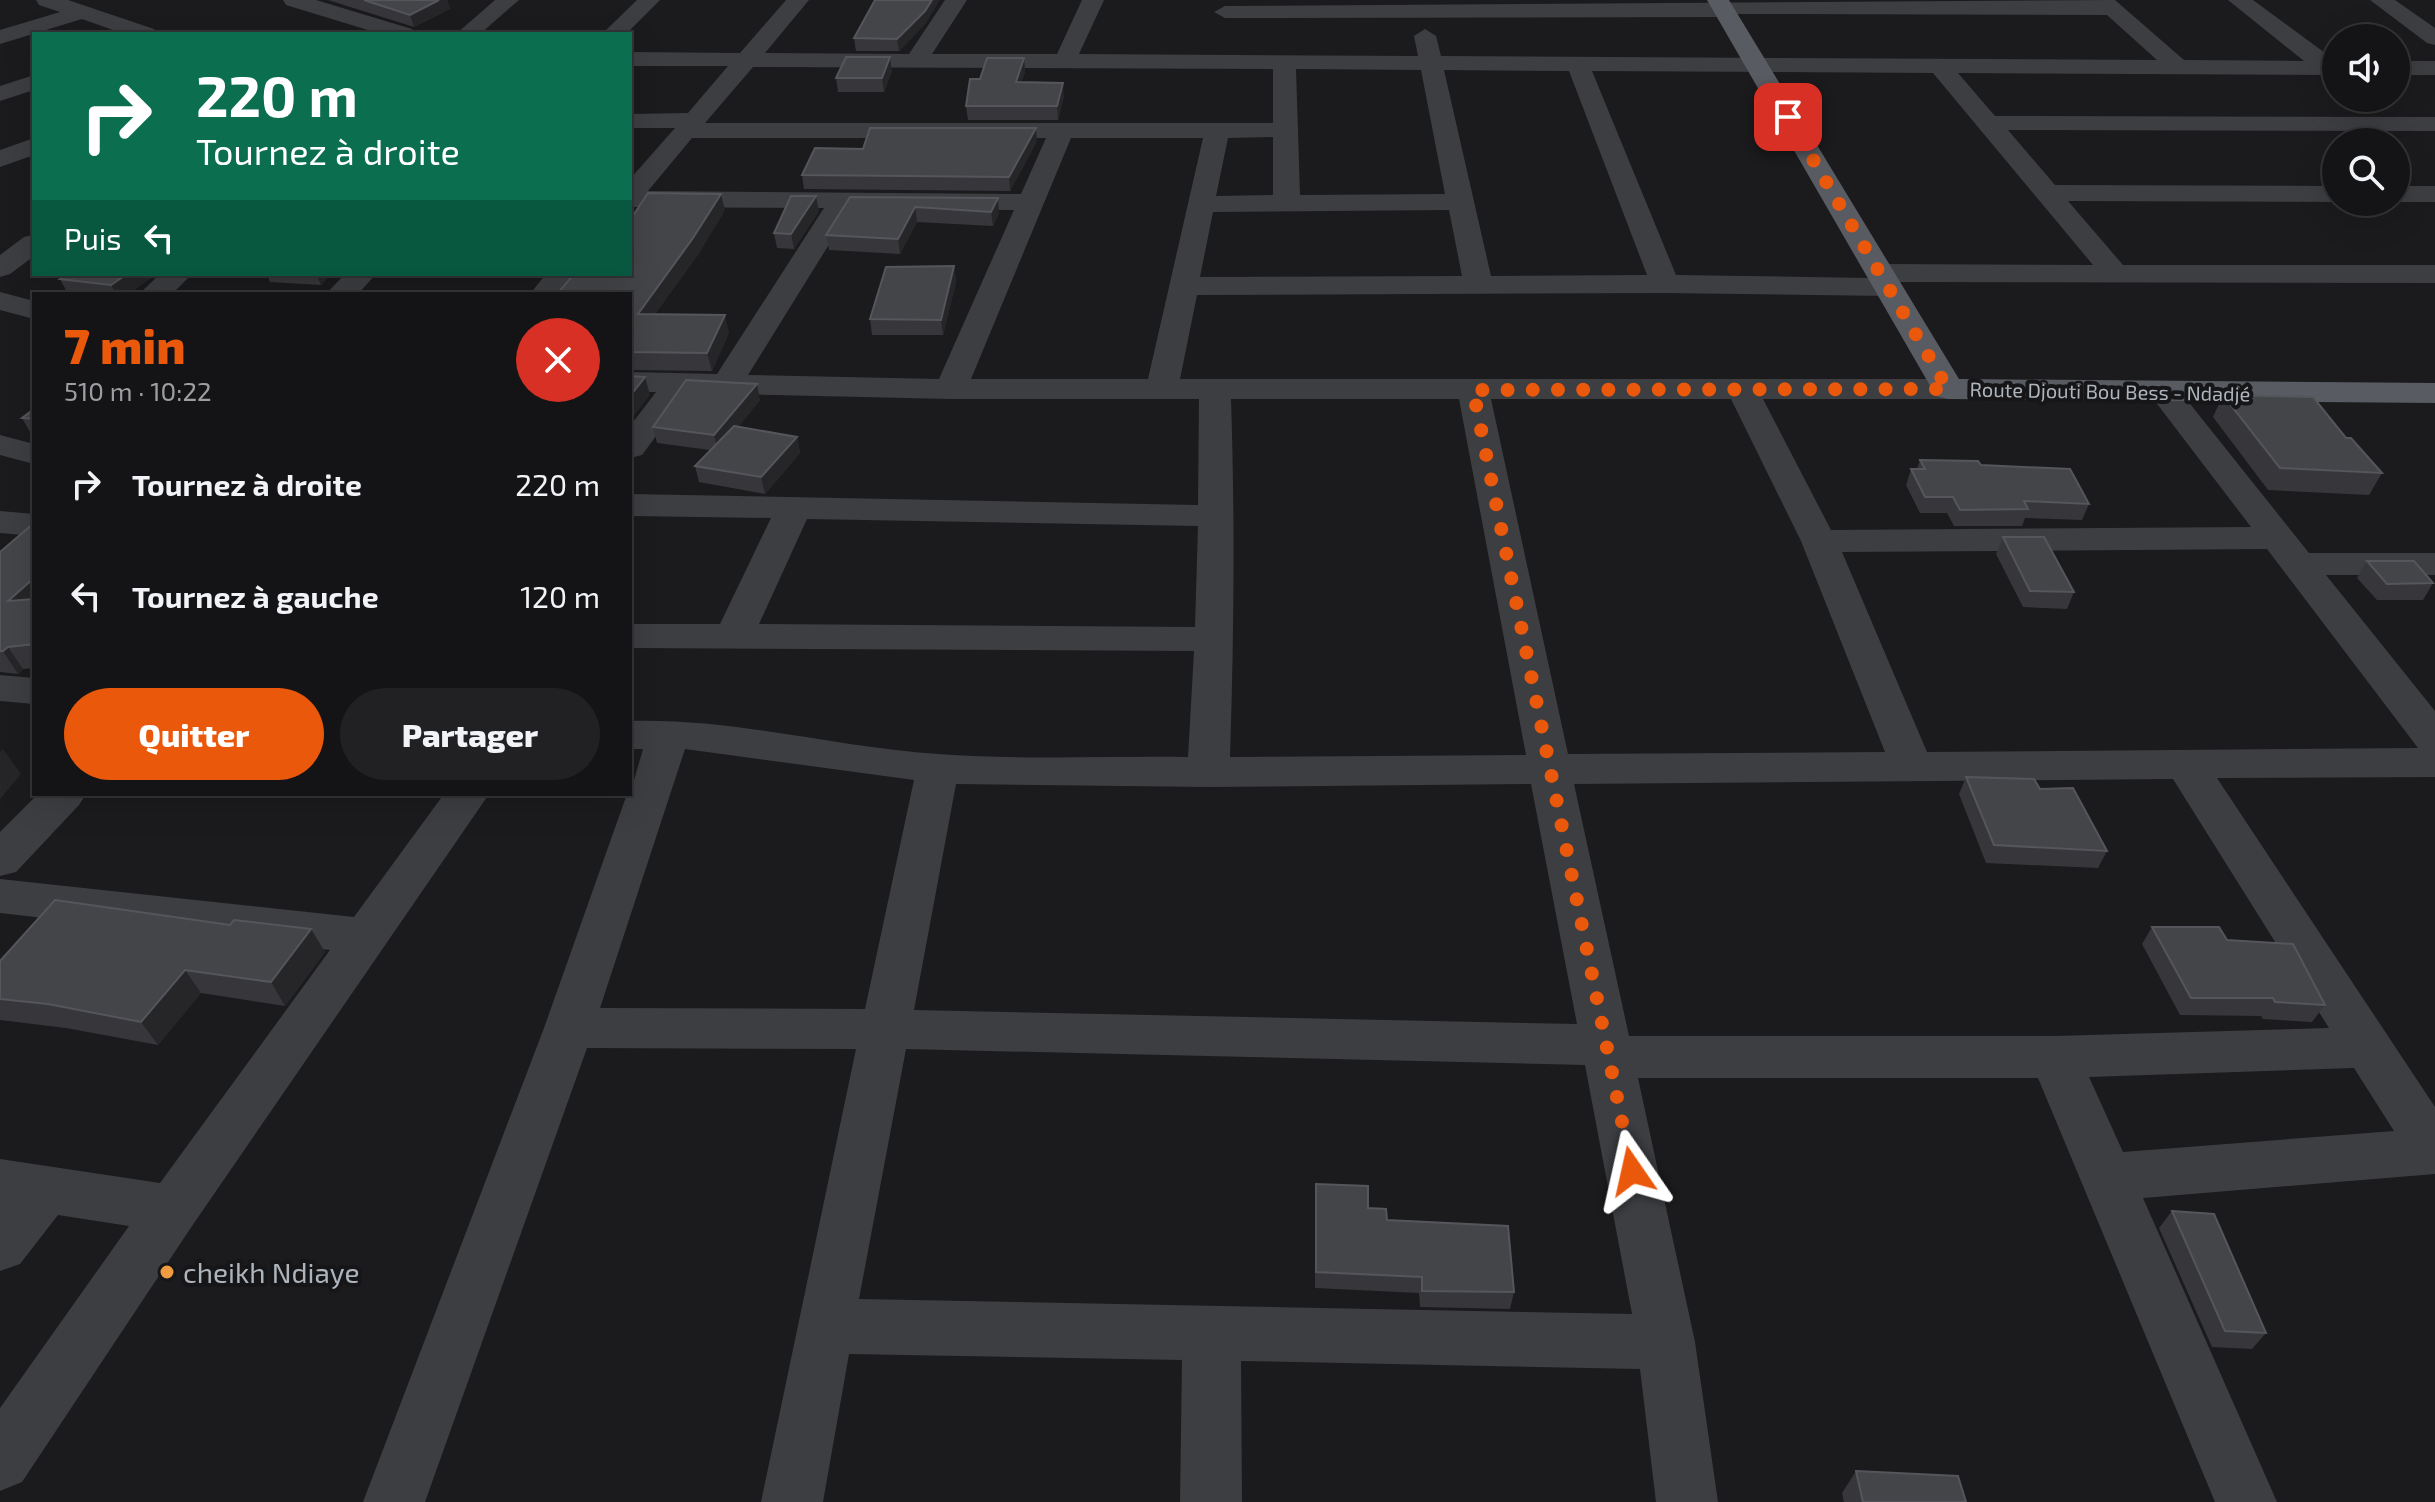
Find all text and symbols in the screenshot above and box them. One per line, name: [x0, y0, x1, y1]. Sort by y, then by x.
map controls: [2322, 24, 2410, 216]
button: sound: [2322, 24, 2410, 112]
text: 220 m: [196, 61, 358, 128]
icon: right: [64, 64, 168, 168]
pin: [1754, 83, 1822, 151]
icon: arrive: [1766, 95, 1810, 139]
button: search: [2322, 128, 2410, 216]
text: Tournez à droite: [196, 129, 460, 172]
icon: left: [137, 216, 181, 260]
text: Puis: [64, 220, 121, 256]
text: 7 min: [64, 316, 186, 374]
button: close: [516, 318, 600, 402]
text: 510 m · 10:22: [64, 375, 212, 406]
street label: Route Djouti Bou Bess - Ndadjé: [1969, 377, 2251, 405]
icon: right: [64, 462, 108, 506]
text: Tournez à droite: [132, 466, 362, 502]
text: 220 m: [515, 466, 600, 502]
icon: left: [64, 574, 108, 618]
text: Tournez à gauche: [132, 578, 379, 614]
text: 120 m: [520, 578, 600, 614]
button: Quitter: [64, 688, 324, 780]
button: Partager: [340, 688, 600, 780]
position arrow: [1590, 1129, 1674, 1213]
place label: cheikh Ndiaye: [183, 1255, 360, 1289]
marker: cheikh Ndiaye: [158, 1263, 176, 1281]

